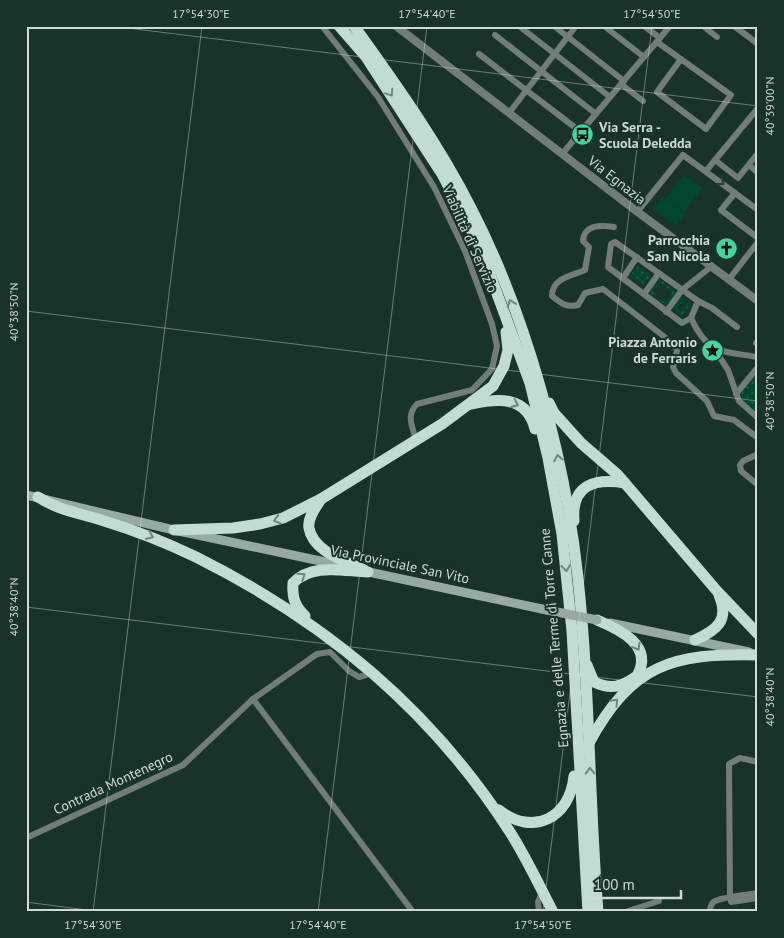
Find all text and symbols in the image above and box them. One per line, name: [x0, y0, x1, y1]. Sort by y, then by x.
text: 17°54'30"E: [172, 6, 230, 21]
text: 17°54'40"E: [398, 6, 456, 21]
text: 17°54'50"E: [623, 6, 681, 21]
text: 40°39'00"N: [762, 76, 777, 136]
one-way arrow: [383, 88, 393, 97]
place label: Via Serra - Scuola Deledda: [598, 118, 692, 152]
bus stop icon: Via Serra - Scuola Deledda: [571, 123, 595, 147]
street label: Via Egnazia: [583, 151, 650, 208]
one-way arrow: [715, 177, 724, 185]
street label: Viabilità di Servizio: [438, 182, 502, 295]
place label: Parrocchia San Nicola: [647, 231, 710, 265]
church icon: Parrocchia San Nicola: [714, 236, 738, 260]
text: 40°38'50"N: [6, 282, 21, 342]
one-way arrow: [507, 299, 517, 307]
place label: Piazza Antonio de Ferraris: [608, 333, 697, 367]
place icon: Piazza Antonio de Ferraris: [701, 338, 725, 362]
text: 40°38'50"N: [762, 371, 777, 431]
one-way arrow: [510, 397, 519, 408]
one-way arrow: [553, 454, 563, 462]
one-way arrow: [273, 514, 281, 524]
street label: Egnazia e delle Terme di Torre Canne: [535, 528, 573, 748]
one-way arrow: [145, 531, 153, 541]
street label: Via Provinciale San Vito: [328, 540, 471, 587]
one-way arrow: [560, 565, 571, 573]
one-way arrow: [296, 573, 306, 582]
text: 40°38'40"N: [6, 577, 21, 637]
one-way arrow: [630, 641, 640, 650]
text: 40°38'40"N: [762, 667, 777, 727]
one-way arrow: [609, 699, 618, 708]
street label: Contrada Montenegro: [50, 747, 176, 819]
one-way arrow: [585, 767, 595, 774]
scale bar: [586, 868, 682, 900]
text: 100 m: [594, 875, 635, 894]
text: 17°54'30"E: [64, 917, 122, 932]
text: 17°54'40"E: [289, 917, 347, 932]
text: 17°54'50"E: [514, 917, 572, 932]

